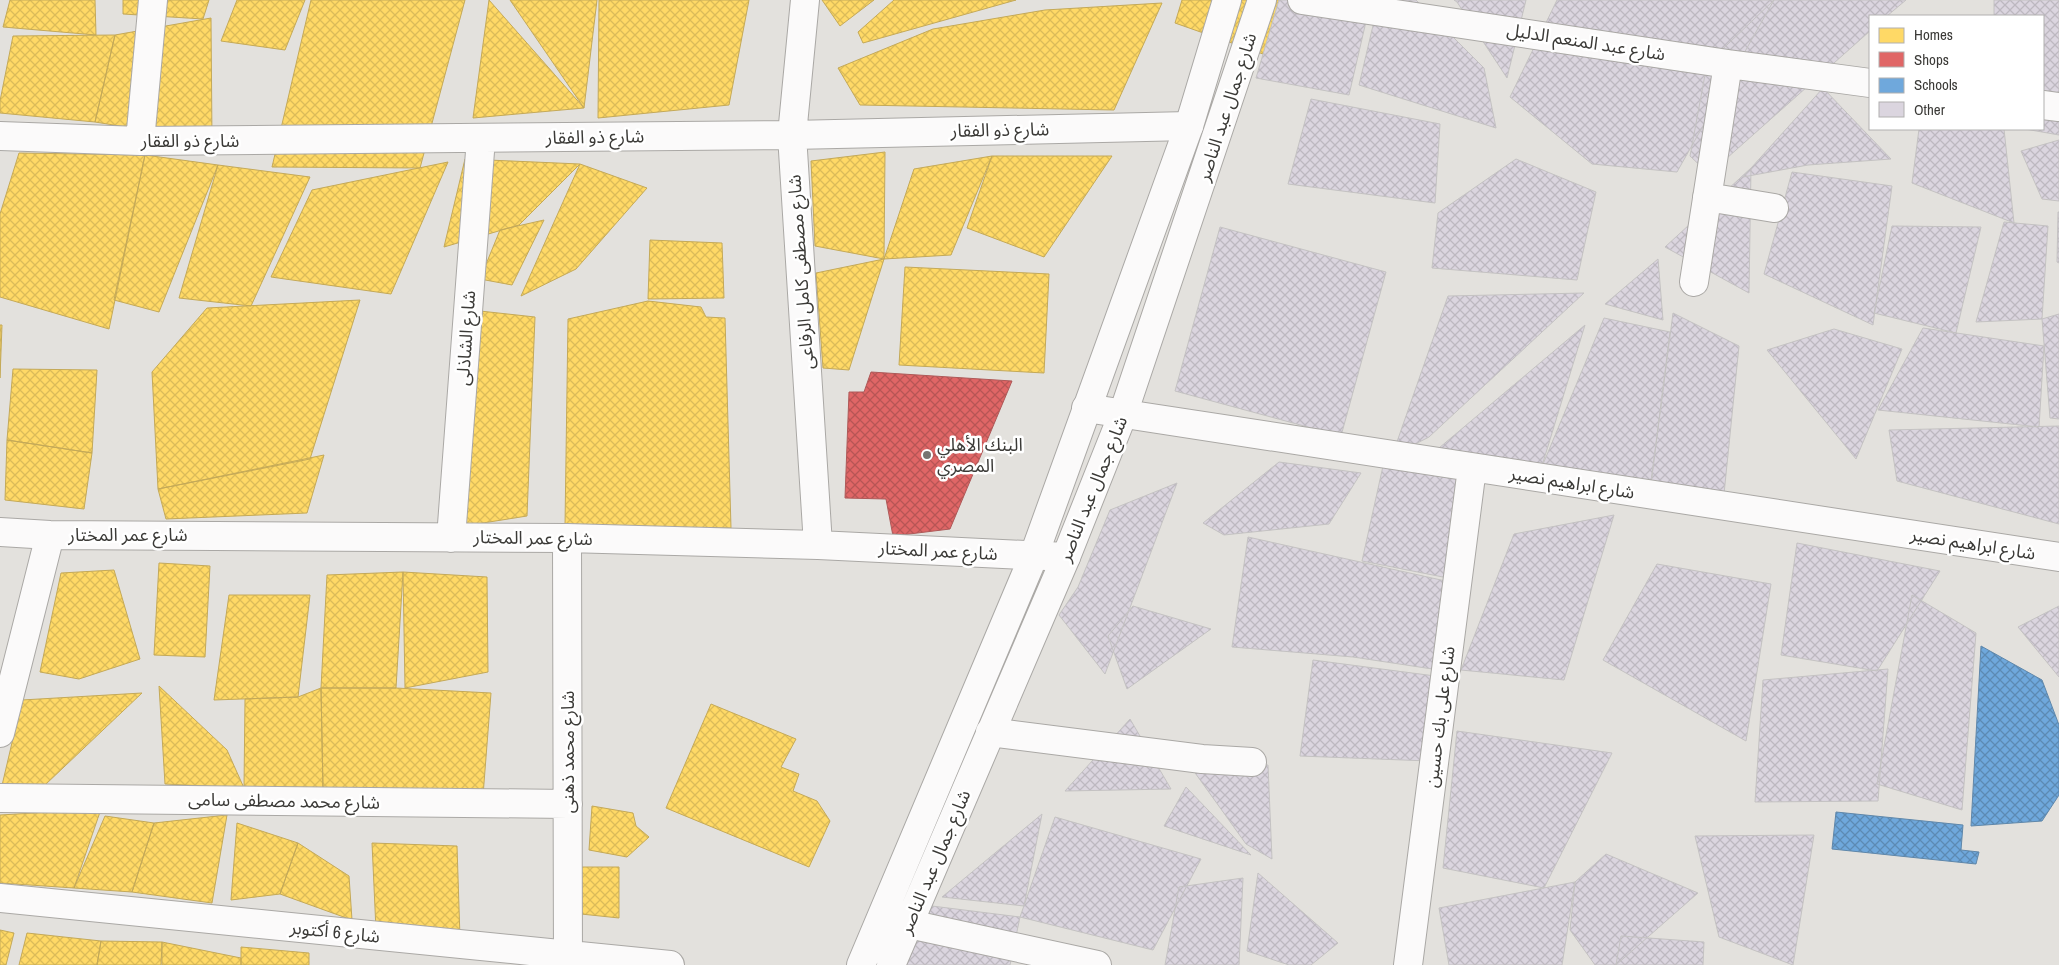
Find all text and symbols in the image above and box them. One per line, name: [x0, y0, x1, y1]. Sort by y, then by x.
legend: [1869, 15, 2044, 130]
street label: شارع عبد المنعم الدليل: [1505, 17, 1667, 68]
text: Homes: [1914, 24, 1953, 45]
street label: شارع جمال عبد الناصر: [1190, 29, 1264, 186]
text: Shops: [1914, 49, 1949, 70]
text: Schools: [1914, 74, 1958, 95]
text: Other: [1914, 99, 1945, 120]
street label: شارع ذو الفقار: [949, 116, 1050, 145]
street label: شارع ذو الفقار: [544, 123, 645, 152]
street label: شارع ذو الفقار: [140, 128, 239, 155]
street label: شارع مصطفى كامل الرفاعى: [781, 174, 822, 370]
street label: شارع الشاذلى: [450, 290, 483, 386]
street label: شارع جمال عبد الناصر: [1052, 412, 1135, 567]
place label: البنك الأهلي المصري: [937, 432, 1023, 479]
marker: البنك الأهلي المصري: [921, 449, 933, 461]
street label: شارع ابراهيم نصير: [1506, 460, 1636, 507]
street label: شارع ابراهيم نصير: [1907, 521, 2037, 568]
street label: شارع عمر المختار: [67, 522, 188, 549]
street label: شارع عمر المختار: [472, 524, 593, 553]
street label: شارع عمر المختار: [877, 535, 998, 568]
street label: شارع على بك حسين: [1418, 645, 1463, 789]
street label: شارع محمد ذهنى: [555, 691, 582, 813]
street label: شارع محمد مصطفى سامى: [188, 786, 380, 817]
street label: شارع جمال عبد الناصر: [892, 786, 978, 940]
street label: شارع 6 أكتوبر: [288, 914, 381, 951]

